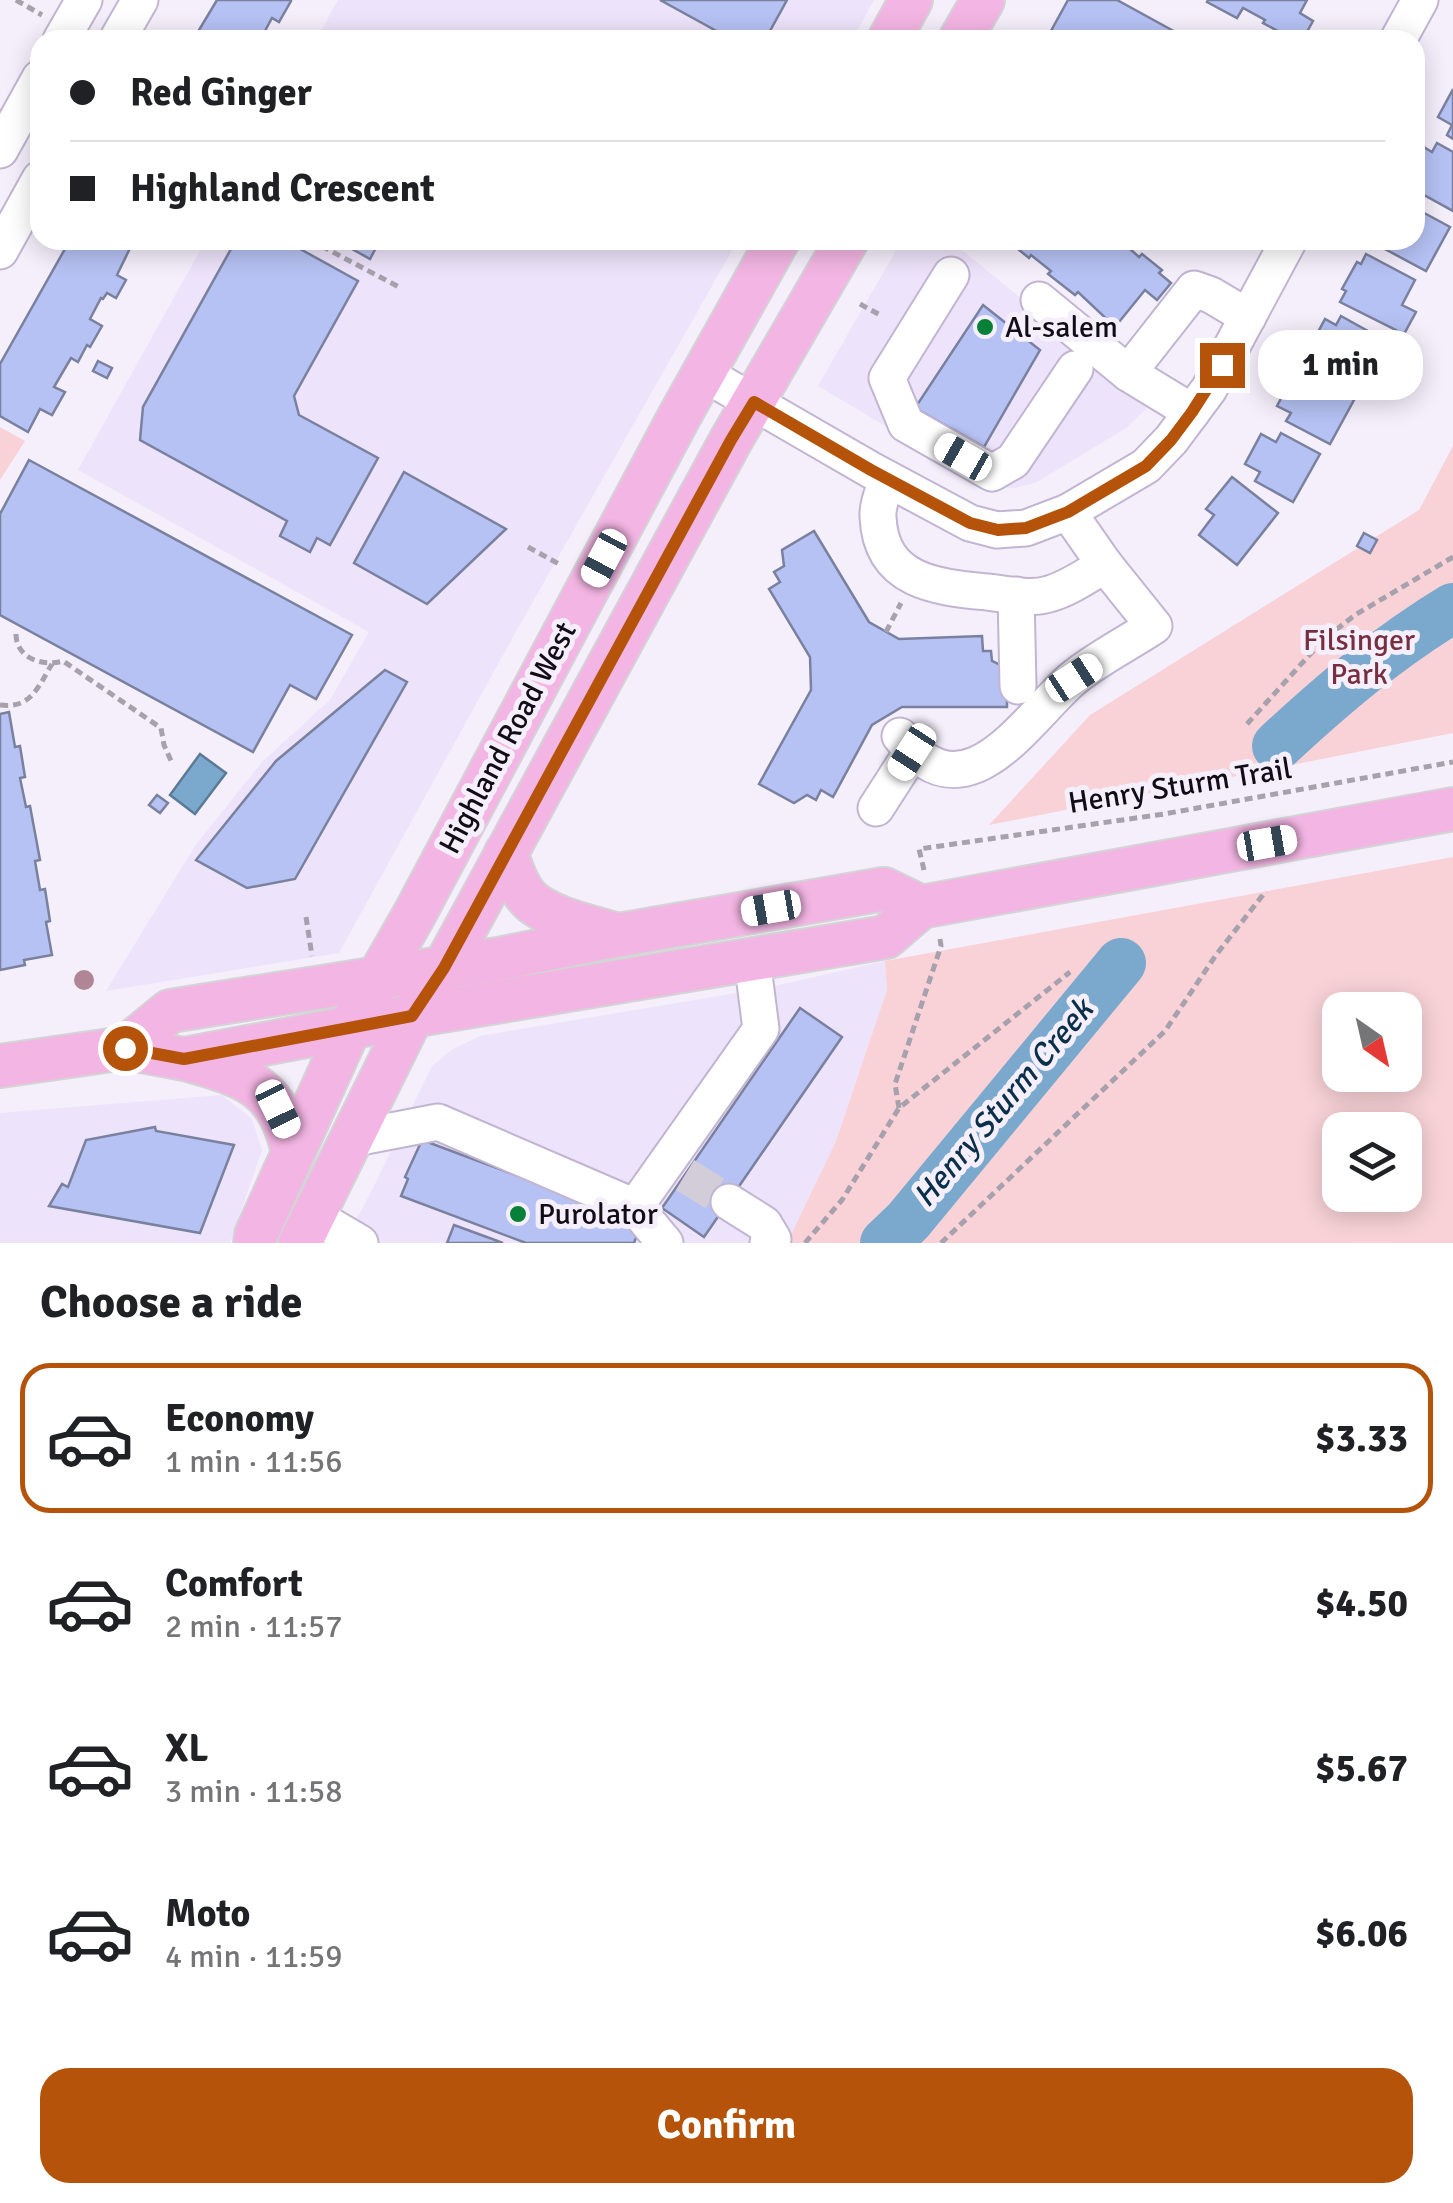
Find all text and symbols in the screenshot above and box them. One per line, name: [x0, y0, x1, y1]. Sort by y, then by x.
text: Red Ginger: [130, 69, 312, 116]
text: Highland Crescent: [130, 165, 435, 212]
place label: Al-salem: [1005, 309, 1118, 346]
marker: Al-salem: [974, 316, 996, 338]
callout: 1 min: [1257, 330, 1422, 400]
route end: [1200, 343, 1245, 388]
text: 1 min: [1302, 345, 1379, 384]
car: [930, 429, 996, 485]
car: [577, 524, 631, 592]
street label: Highland Road West: [431, 616, 585, 860]
park label: Filsinger Park: [1303, 622, 1415, 693]
car: [1041, 649, 1107, 707]
car: [883, 719, 941, 785]
street label: Henry Sturm Trail: [1066, 750, 1294, 822]
car: [1235, 823, 1299, 863]
car: [739, 888, 803, 928]
water label: Henry Sturm Creek: [905, 989, 1103, 1215]
north arrow: [1322, 992, 1422, 1092]
map controls: [1322, 992, 1422, 1212]
route start: [103, 1026, 148, 1071]
car: [251, 1075, 305, 1143]
button: layers: [1322, 1112, 1422, 1212]
place label: Purolator: [538, 1196, 658, 1233]
marker: Purolator: [507, 1203, 529, 1225]
text: Choose a ride: [40, 1275, 303, 1330]
icon: car: [45, 1393, 135, 1483]
text: Economy: [165, 1395, 314, 1442]
text: $3.33: [1315, 1415, 1408, 1462]
text: 1 min · 11:56: [165, 1442, 343, 1481]
icon: car: [45, 1558, 135, 1648]
text: Comfort: [165, 1560, 303, 1607]
text: $4.50: [1315, 1580, 1408, 1627]
text: 2 min · 11:57: [165, 1607, 343, 1646]
icon: car: [45, 1723, 135, 1813]
text: XL: [165, 1725, 208, 1772]
text: $5.67: [1315, 1745, 1408, 1792]
text: 3 min · 11:58: [165, 1772, 343, 1811]
icon: car: [45, 1888, 135, 1978]
text: Moto: [165, 1890, 250, 1937]
text: $6.06: [1315, 1910, 1408, 1957]
text: 4 min · 11:59: [165, 1937, 343, 1976]
button: Confirm: [40, 2068, 1413, 2183]

